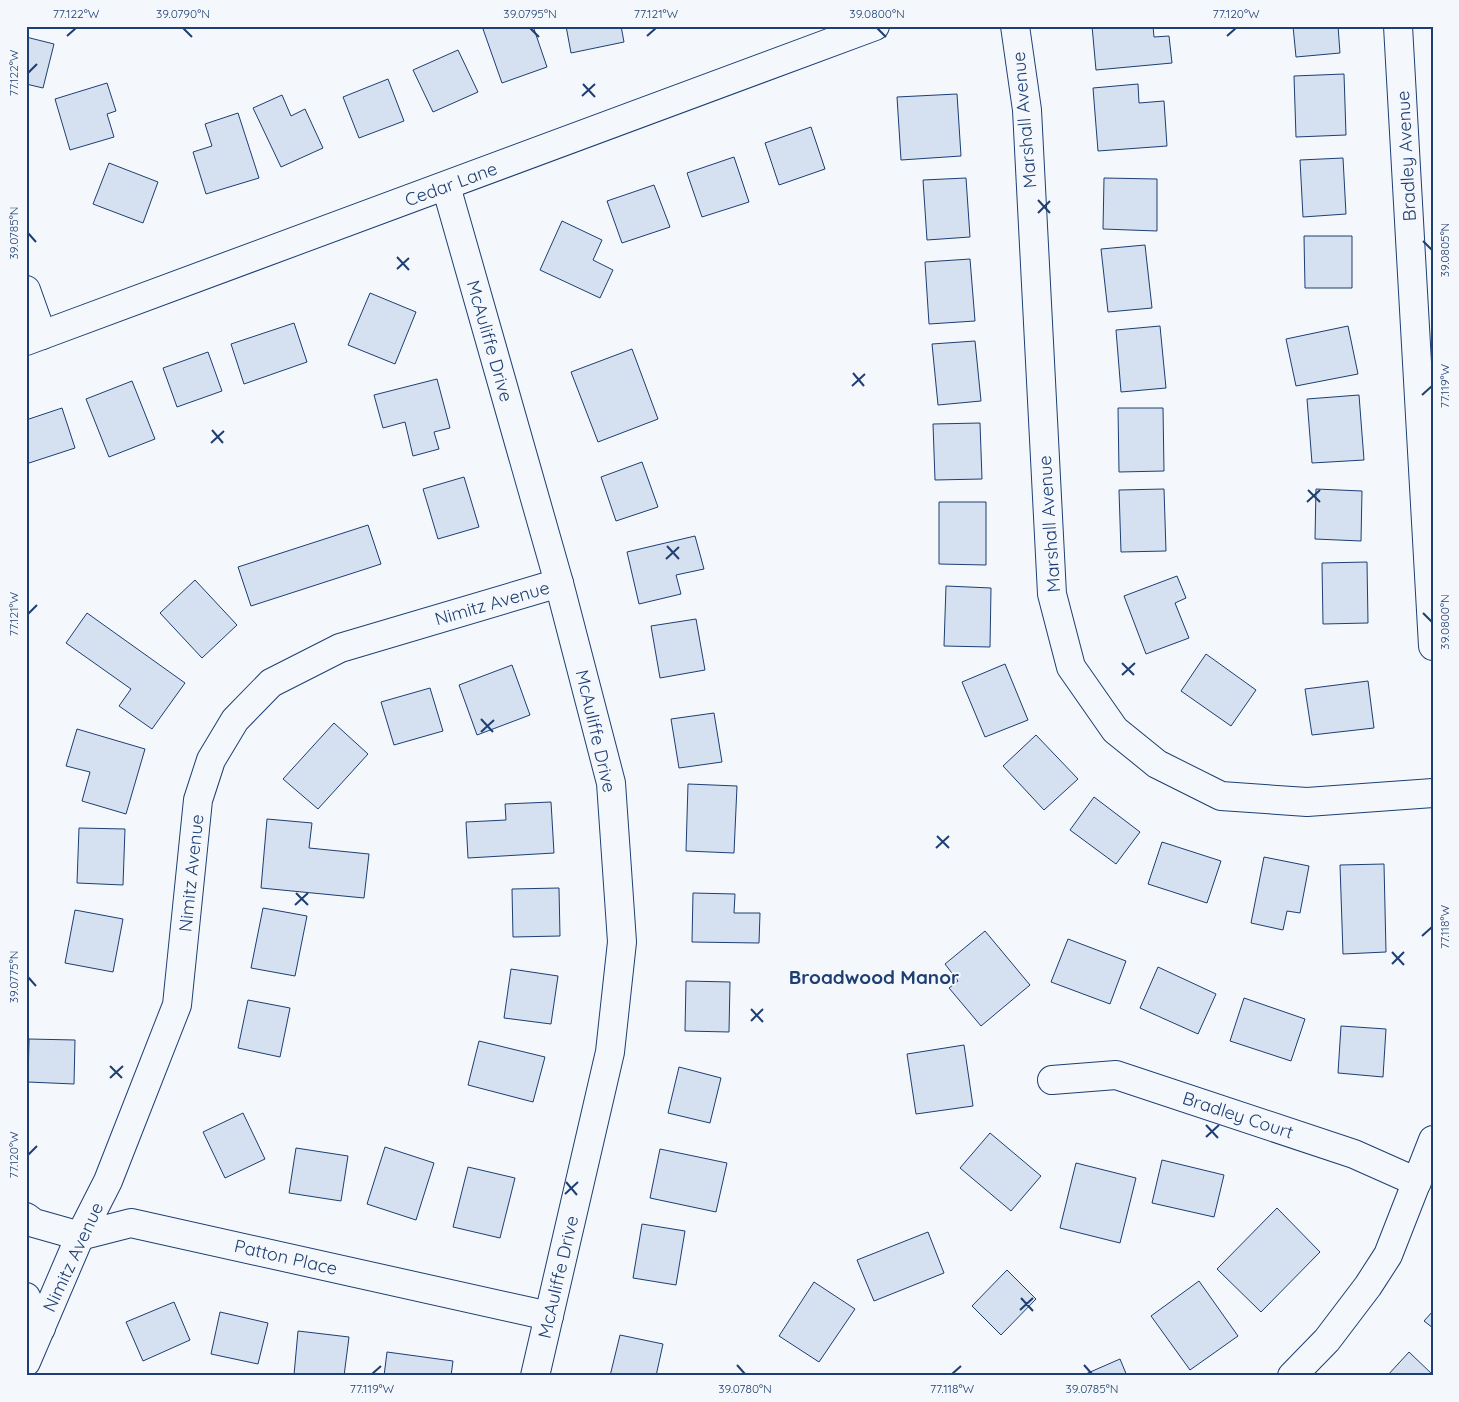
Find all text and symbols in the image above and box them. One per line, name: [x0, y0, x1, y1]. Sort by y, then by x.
text: 77.122°W: [53, 6, 100, 21]
text: 39.0790°N: [156, 6, 210, 21]
text: 39.0795°N: [503, 6, 557, 21]
text: 77.121°W: [634, 6, 679, 21]
text: 39.0800°N: [849, 6, 905, 21]
text: 77.120°W: [1212, 6, 1260, 21]
text: 77.122°W: [6, 49, 21, 96]
street label: Marshall Avenue: [1007, 51, 1041, 189]
street label: Bradley Avenue: [1391, 90, 1421, 222]
street label: Cedar Lane: [402, 157, 500, 211]
text: 39.0785°N: [6, 206, 21, 260]
text: 39.0805°N: [1437, 223, 1452, 277]
street label: McAuliffe Drive: [462, 278, 518, 404]
text: 77.119°W: [1437, 363, 1452, 408]
street label: Marshall Avenue: [1033, 455, 1065, 593]
street label: Nimitz Avenue: [432, 576, 552, 630]
text: 77.121°W: [6, 591, 21, 636]
text: 39.0800°N: [1437, 594, 1452, 650]
street label: McAuliffe Drive: [571, 667, 621, 795]
street label: Nimitz Avenue: [173, 813, 209, 933]
text: 77.118°W: [1437, 905, 1452, 949]
text: 39.0775°N: [6, 951, 21, 1003]
district label: Broadwood Manor: [789, 965, 959, 989]
street label: Bradley Court: [1180, 1086, 1296, 1144]
text: 77.120°W: [6, 1131, 21, 1179]
street label: Nimitz Avenue: [38, 1198, 108, 1316]
street label: McAuliffe Drive: [533, 1213, 583, 1341]
street label: Patton Place: [232, 1234, 340, 1280]
text: 77.119°W: [350, 1381, 395, 1396]
text: 39.0780°N: [718, 1381, 772, 1396]
text: 77.118°W: [930, 1381, 974, 1396]
text: 39.0785°N: [1065, 1381, 1119, 1396]

